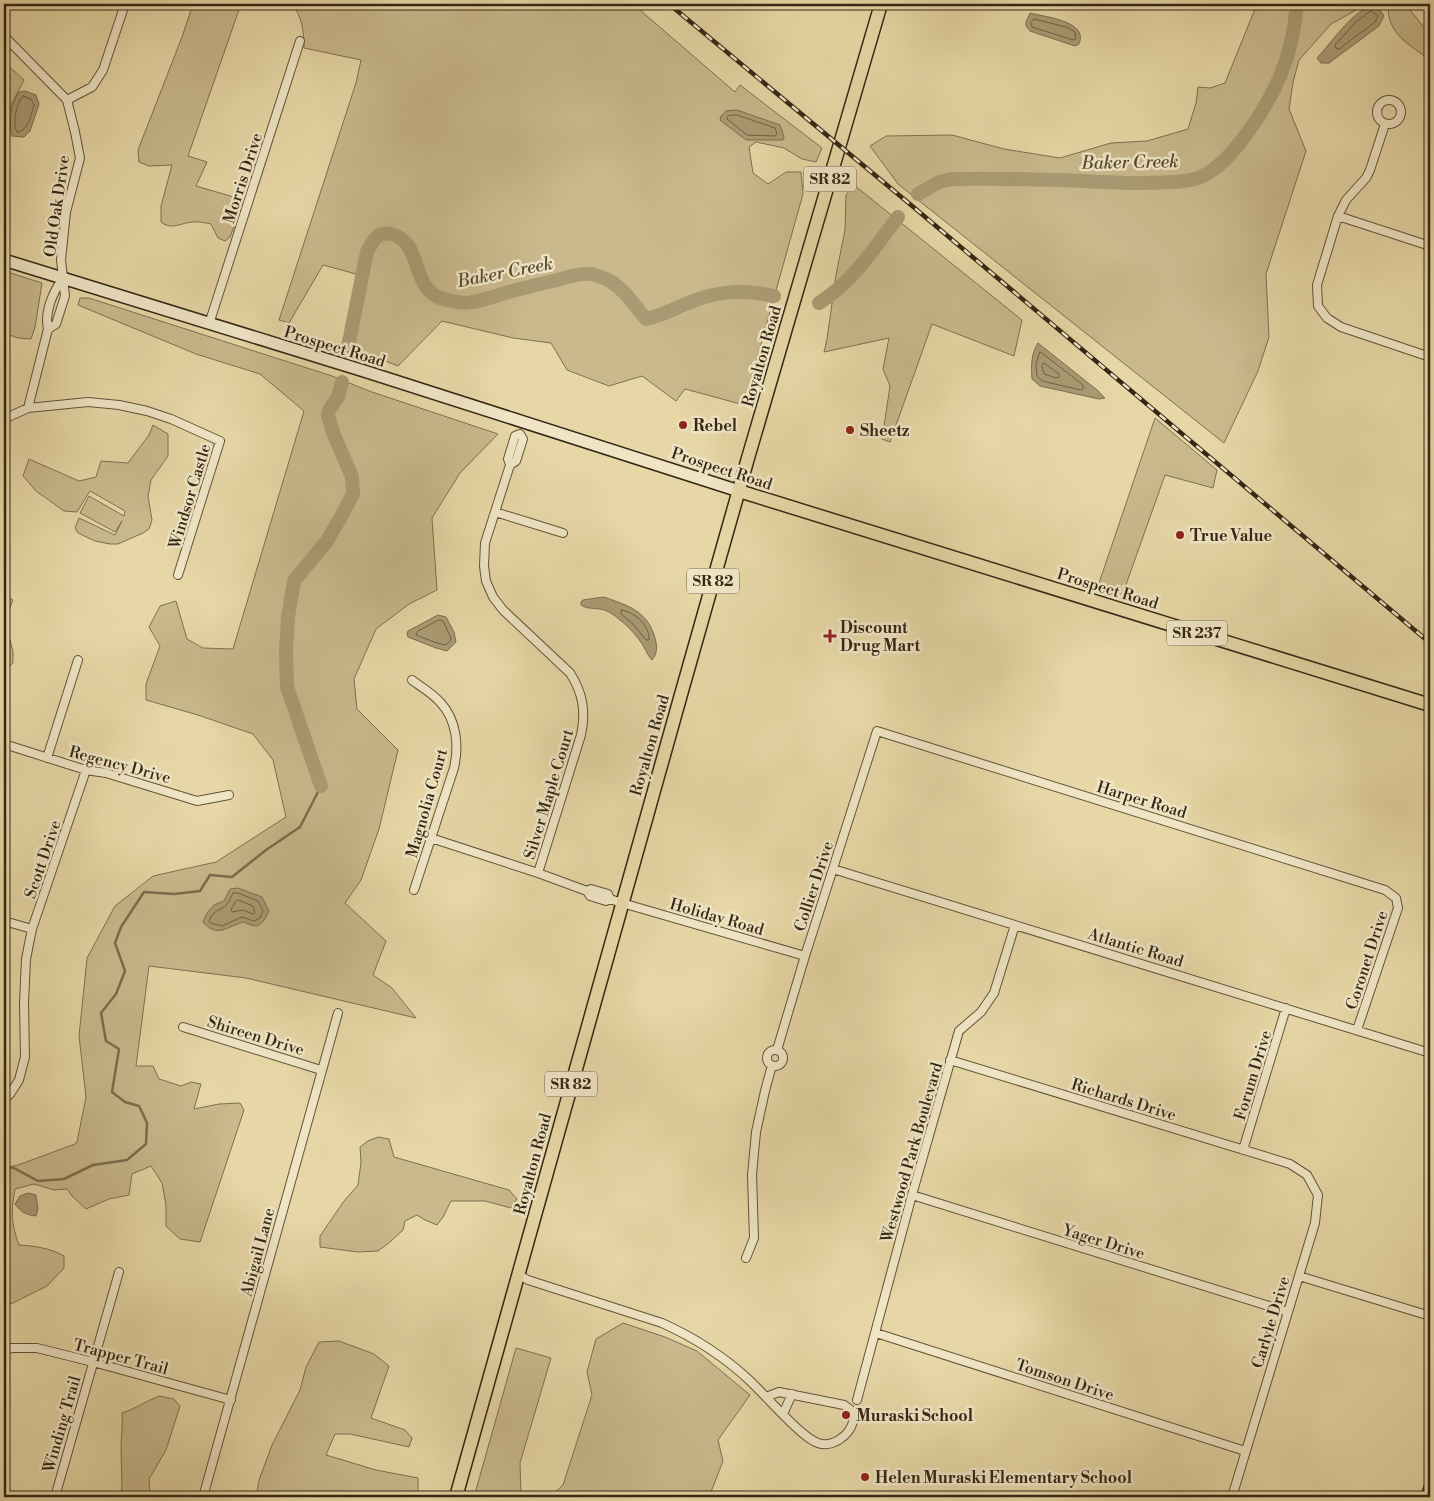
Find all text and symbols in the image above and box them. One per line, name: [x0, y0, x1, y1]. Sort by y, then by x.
street label: Morris Drive: [219, 131, 267, 226]
water label: Baker Creek: [1080, 150, 1179, 175]
street label: Old Oak Drive: [40, 154, 74, 258]
road number: SR 82: [804, 166, 856, 192]
water label: Baker Creek: [454, 252, 555, 293]
street label: Royalton Road: [738, 303, 786, 409]
street label: Prospect Road: [282, 322, 388, 372]
place label: Rebel: [693, 416, 738, 436]
marker: Rebel: [677, 419, 689, 431]
place label: Sheetz: [860, 421, 910, 441]
marker: Sheetz: [844, 424, 856, 436]
street label: Windsor Castle: [164, 441, 215, 552]
street label: Prospect Road: [669, 443, 775, 495]
place label: True Value: [1190, 526, 1272, 546]
marker: True Value: [1174, 529, 1186, 541]
street label: Prospect Road: [1055, 564, 1161, 614]
road number: SR 82: [687, 568, 739, 594]
place label: Discount Drug Mart: [840, 618, 921, 656]
road number: SR 237: [1167, 620, 1227, 646]
marker: Discount Drug Mart: [824, 630, 836, 642]
street label: Royalton Road: [626, 692, 674, 798]
street label: Silver Maple Court: [520, 726, 578, 862]
street label: Regency Drive: [67, 742, 173, 788]
street label: Magnolia Court: [402, 746, 452, 860]
street label: Harper Road: [1094, 777, 1189, 823]
street label: Scott Drive: [20, 818, 66, 901]
street label: Collier Drive: [790, 839, 838, 934]
street label: Holiday Road: [667, 894, 766, 940]
street label: Coronet Drive: [1342, 908, 1392, 1012]
street label: Atlantic Road: [1085, 924, 1186, 972]
street label: Shireen Drive: [205, 1012, 307, 1060]
street label: Forum Drive: [1230, 1028, 1276, 1123]
street label: Westwood Park Boulevard: [876, 1060, 947, 1245]
road number: SR 82: [545, 1072, 597, 1096]
street label: Richards Drive: [1069, 1074, 1179, 1125]
street label: Royalton Road: [510, 1111, 556, 1217]
street label: Abigail Lane: [236, 1206, 279, 1300]
street label: Yager Drive: [1059, 1220, 1147, 1264]
street label: Carlyle Drive: [1247, 1274, 1294, 1371]
street label: Trapper Trail: [71, 1335, 171, 1379]
street label: Tomson Drive: [1013, 1355, 1116, 1405]
street label: Winding Trail: [38, 1373, 85, 1476]
place label: Muraski School: [856, 1406, 974, 1426]
marker: Muraski School: [840, 1409, 852, 1421]
place label: Helen Muraski Elementary School: [875, 1468, 1133, 1488]
marker: Helen Muraski Elementary School: [859, 1471, 871, 1483]

